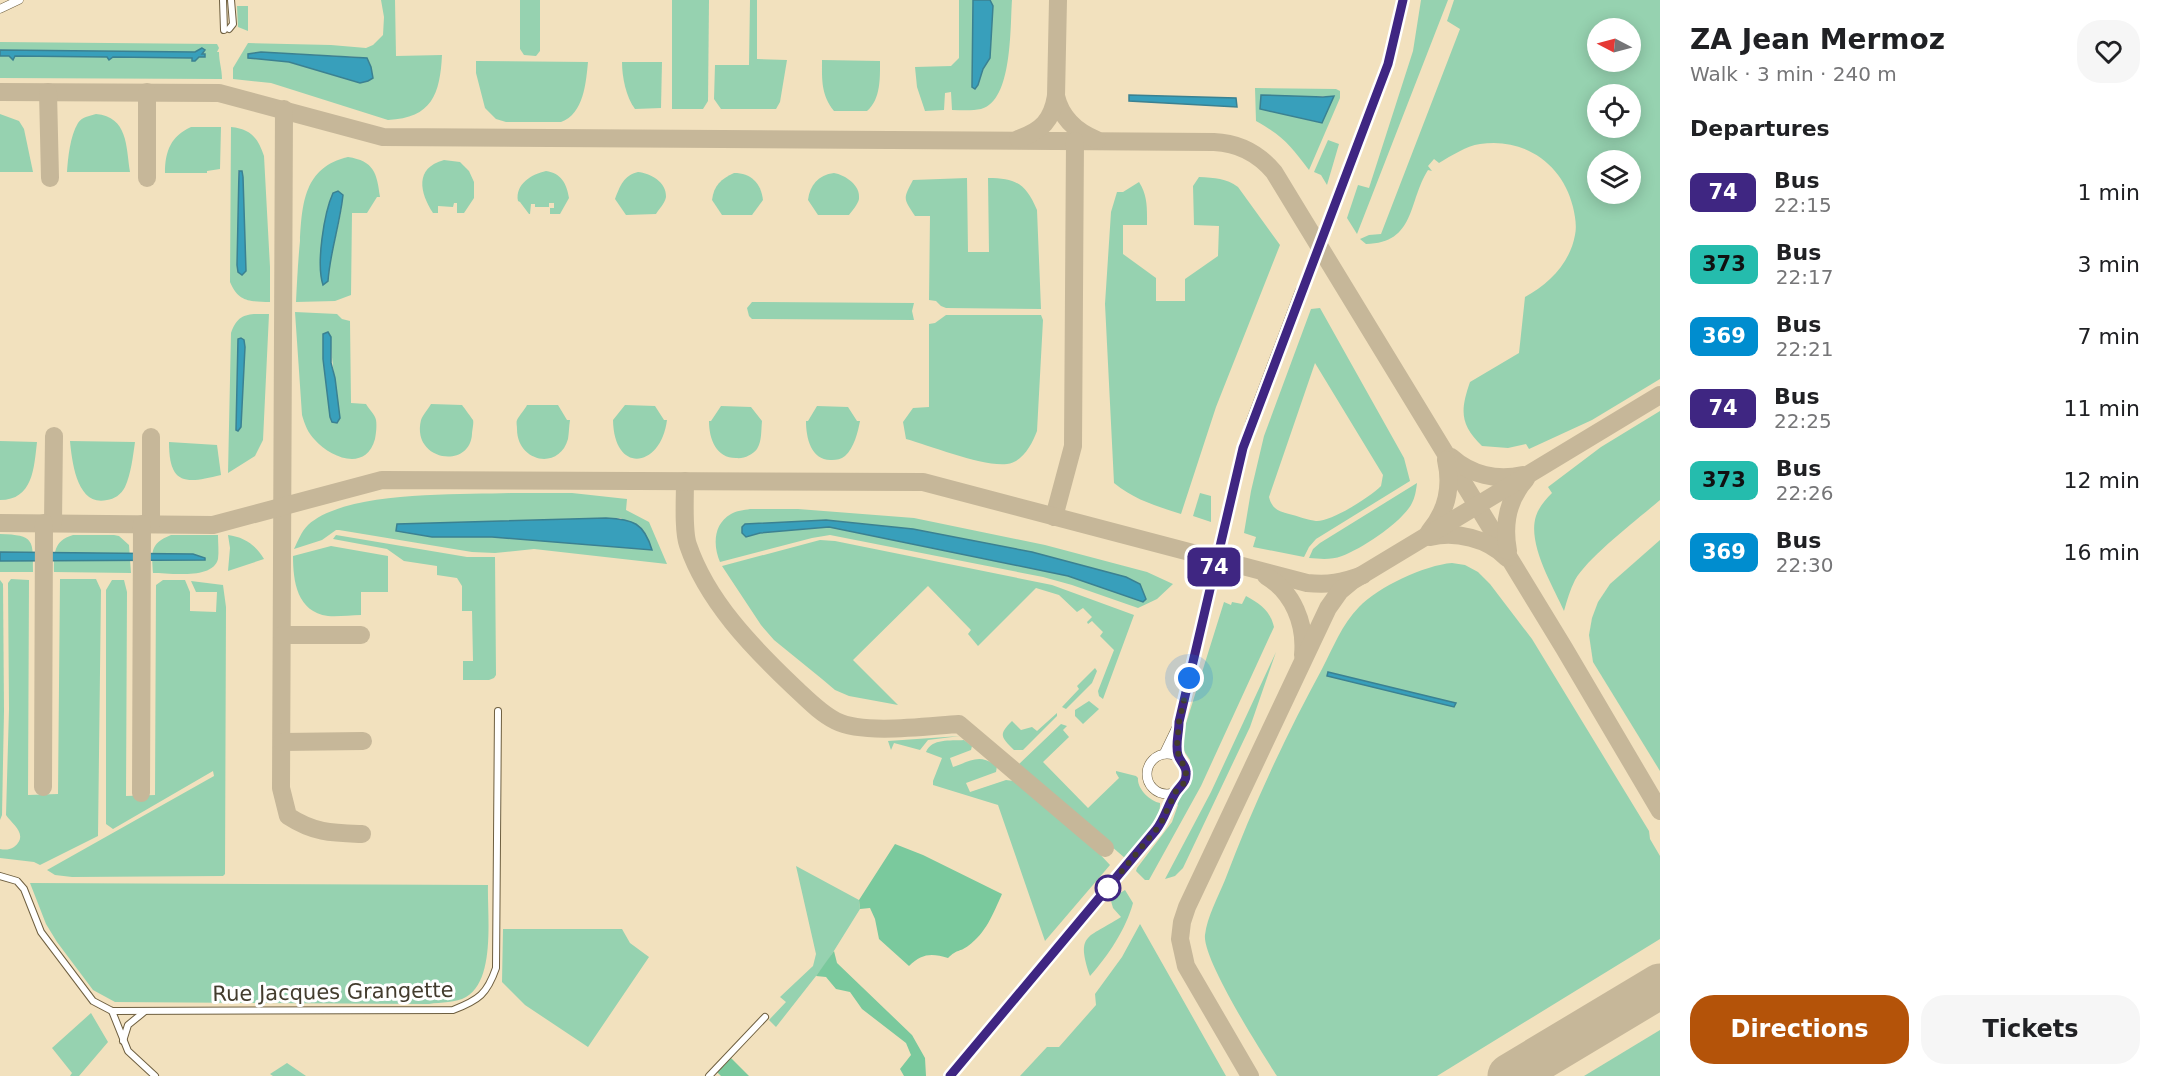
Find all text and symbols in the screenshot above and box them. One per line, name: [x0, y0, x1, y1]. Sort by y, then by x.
north arrow: [1587, 18, 1641, 72]
map controls: [1587, 18, 1641, 204]
button: heart: [2077, 20, 2140, 83]
text: ZA Jean Mermoz: [1690, 23, 1945, 56]
text: Walk · 3 min · 240 m: [1690, 62, 1897, 86]
button: locate: [1587, 84, 1641, 138]
text: Departures: [1690, 116, 1830, 141]
button: layers: [1587, 150, 1641, 204]
text: Bus: [1774, 168, 1820, 193]
text: 74: [1708, 180, 1738, 204]
text: 1 min: [2078, 180, 2140, 205]
text: 22:15: [1774, 193, 1832, 217]
text: Bus: [1776, 240, 1821, 265]
text: 373: [1702, 252, 1746, 276]
text: 3 min: [2078, 252, 2140, 277]
text: 22:17: [1776, 265, 1833, 289]
text: Bus: [1776, 312, 1821, 337]
text: 369: [1702, 324, 1746, 348]
text: 7 min: [2078, 324, 2140, 349]
text: 22:21: [1776, 337, 1833, 361]
text: Bus: [1774, 384, 1820, 409]
text: 74: [1708, 396, 1738, 420]
text: 11 min: [2064, 396, 2140, 421]
text: 22:25: [1774, 409, 1832, 433]
text: Bus: [1776, 456, 1821, 481]
text: 373: [1702, 468, 1746, 492]
text: 12 min: [2064, 468, 2140, 493]
text: 22:26: [1776, 481, 1833, 505]
text: Bus: [1776, 528, 1821, 553]
text: 369: [1702, 540, 1746, 564]
text: 16 min: [2064, 540, 2140, 565]
line badge: 74: [1187, 548, 1241, 586]
text: 22:30: [1776, 553, 1833, 577]
text: 74: [1199, 555, 1229, 579]
your location: [1174, 663, 1204, 693]
unlabelled marker: [1095, 875, 1121, 901]
street label: Rue Jacques Grangette: [212, 978, 454, 1006]
button: Directions: [1690, 995, 1909, 1064]
button: Tickets: [1921, 995, 2140, 1064]

